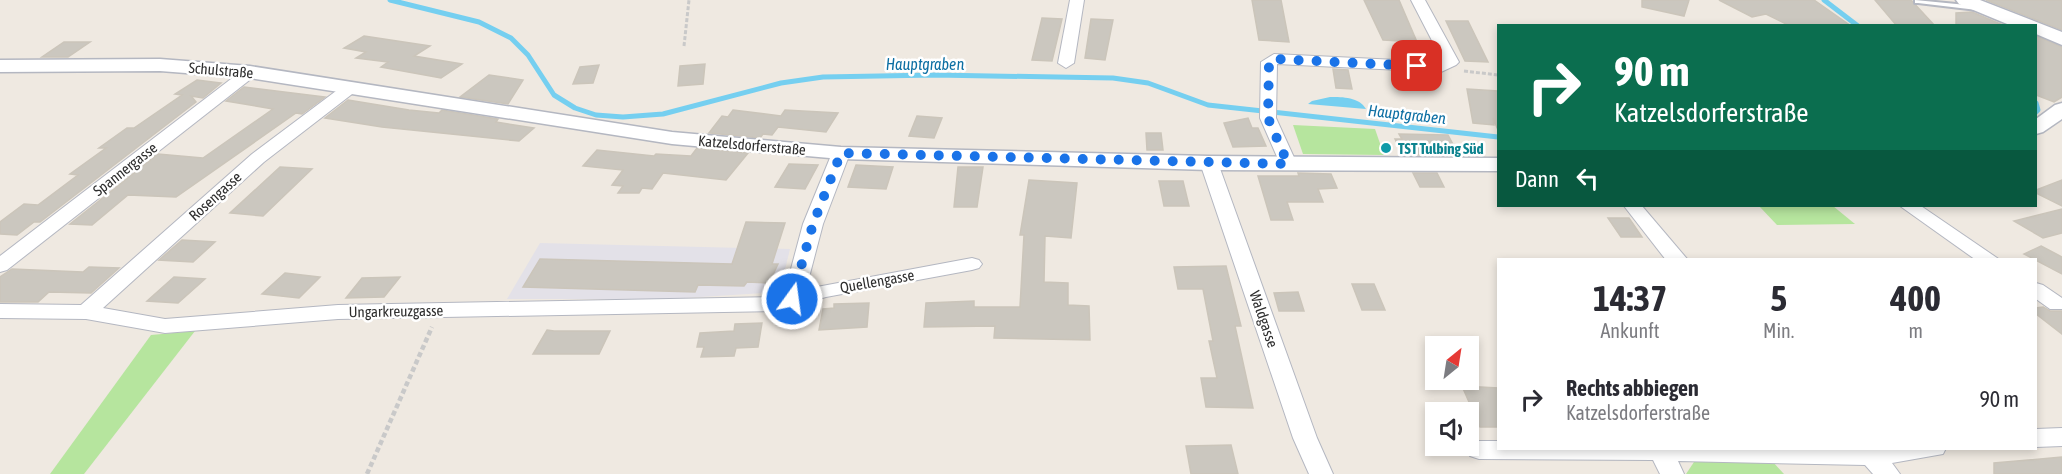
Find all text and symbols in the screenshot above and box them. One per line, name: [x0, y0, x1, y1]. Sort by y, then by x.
pin: [1391, 40, 1442, 91]
text: 90 m: [1614, 47, 1689, 95]
icon: right: [1515, 48, 1593, 126]
icon: arrive: [1400, 49, 1433, 82]
water label: Hauptgraben: [886, 55, 964, 74]
street label: Schulstraße: [188, 59, 254, 81]
text: Katzelsdorferstraße: [1614, 97, 1809, 128]
water label: Hauptgraben: [1367, 101, 1447, 128]
street label: Katzelsdorferstraße: [697, 132, 807, 158]
street label: Spannergasse: [90, 139, 160, 199]
place label: TST Tulbing Süd: [1398, 140, 1484, 157]
marker: TST Tulbing Süd: [1379, 141, 1393, 155]
icon: left: [1571, 162, 1604, 195]
text: Dann: [1515, 166, 1559, 192]
street label: Rosengasse: [185, 168, 245, 224]
street label: Quellengasse: [838, 266, 916, 296]
position arrow: [760, 267, 824, 331]
text: 14:37: [1593, 277, 1667, 319]
text: 5: [1770, 277, 1787, 319]
text: 400: [1890, 277, 1941, 319]
street label: Waldgasse: [1246, 288, 1282, 350]
street label: Ungarkreuzgasse: [349, 302, 444, 320]
text: Ankunft: [1601, 319, 1659, 342]
text: Min.: [1763, 319, 1794, 342]
text: m: [1908, 319, 1923, 342]
north arrow: [1425, 336, 1479, 390]
map controls: [1425, 336, 1479, 456]
text: Rechts abbiegen: [1566, 375, 1699, 401]
icon: right: [1515, 383, 1548, 416]
text: 90 m: [1979, 386, 2019, 412]
text: Katzelsdorferstraße: [1566, 401, 1710, 424]
button: sound: [1425, 402, 1479, 456]

